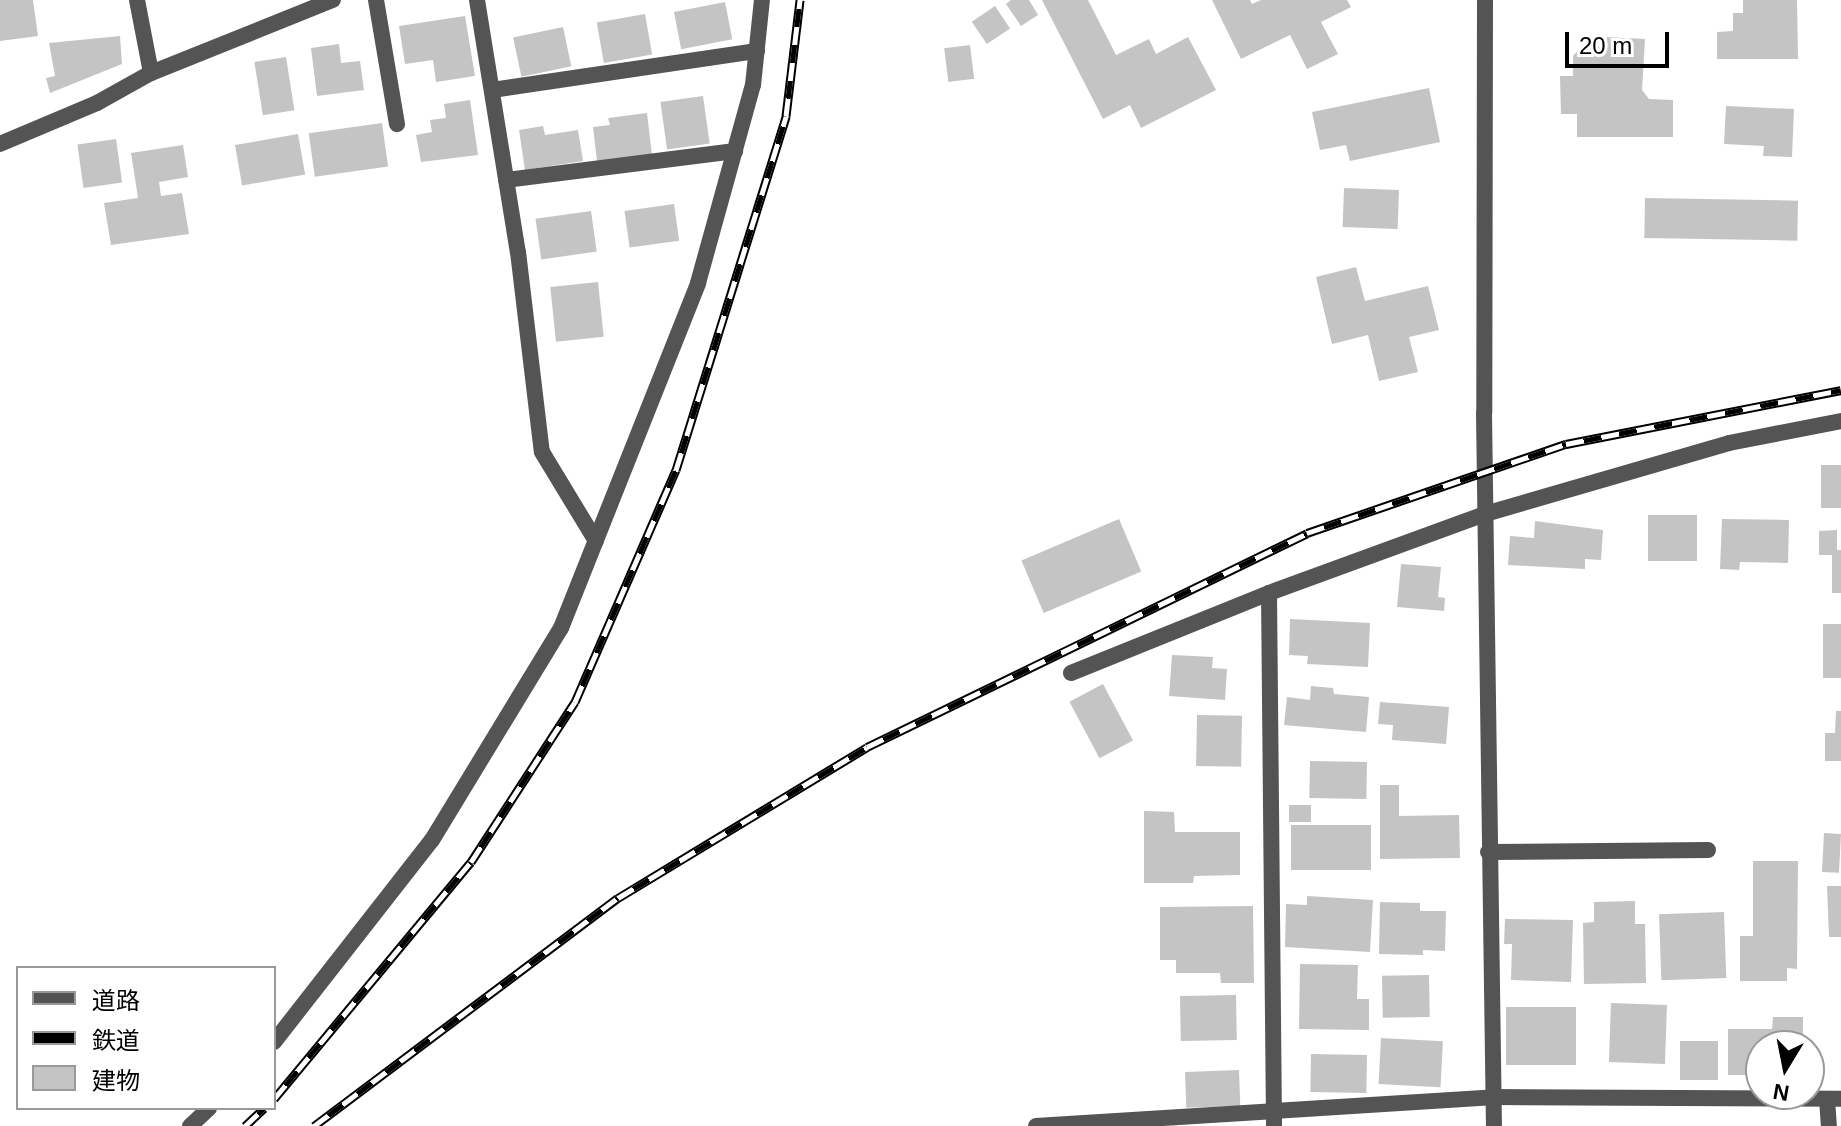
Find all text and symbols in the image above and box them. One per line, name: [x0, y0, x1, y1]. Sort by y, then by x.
scale bar: [1569, 16, 1673, 66]
text: 20 m: [1579, 32, 1632, 59]
legend: [16, 966, 276, 1110]
text: 道路: [92, 987, 140, 1014]
text: 鉄道: [92, 1027, 140, 1054]
north arrow: [1745, 1030, 1825, 1110]
text: 建物: [92, 1067, 140, 1094]
text: N: [1771, 1078, 1791, 1106]

